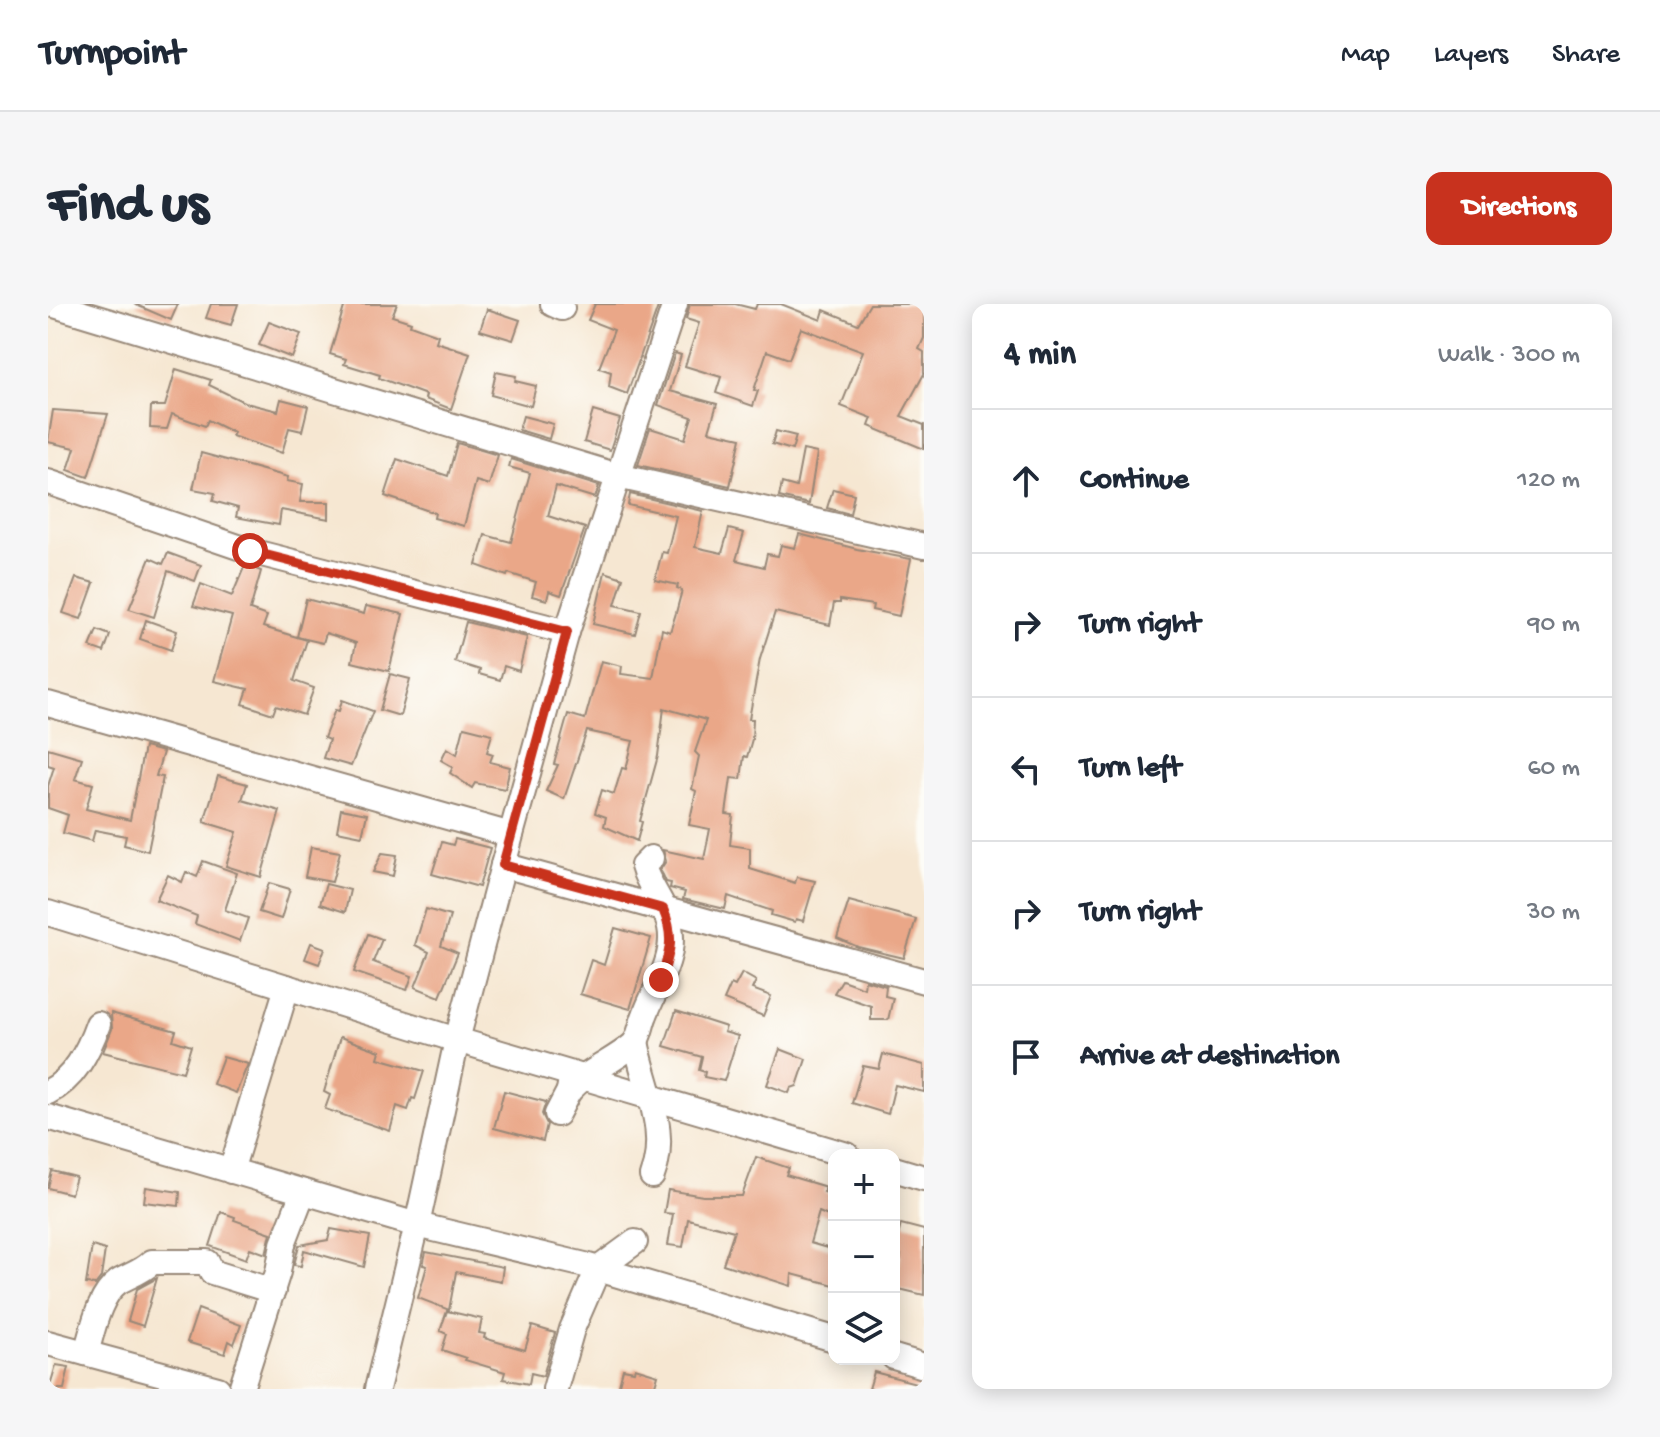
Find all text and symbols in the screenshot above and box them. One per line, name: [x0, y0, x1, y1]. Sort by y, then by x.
text: Turnpoint: [40, 33, 184, 77]
text: Map: [1341, 39, 1390, 72]
text: Layers: [1434, 39, 1508, 72]
text: Share: [1552, 39, 1620, 72]
button: Directions: [1426, 172, 1612, 245]
text: Find us: [48, 175, 208, 241]
text: 4 min: [1004, 336, 1076, 376]
text: Walk · 300 m: [1438, 341, 1580, 372]
icon: ahead: [1004, 459, 1048, 503]
text: Continue: [1080, 464, 1189, 499]
text: 120 m: [1517, 466, 1580, 497]
route start: [232, 533, 268, 569]
icon: right: [1004, 603, 1048, 647]
text: Turn right: [1080, 608, 1200, 643]
text: 90 m: [1528, 610, 1580, 641]
icon: left: [1004, 747, 1048, 791]
text: Turn left: [1080, 752, 1181, 787]
text: 60 m: [1527, 754, 1580, 785]
icon: right: [1004, 891, 1048, 935]
text: Turn right: [1080, 896, 1200, 931]
text: 30 m: [1527, 898, 1580, 929]
route end: [643, 962, 679, 998]
icon: arrive: [1004, 1035, 1048, 1079]
text: Arrive at destination: [1080, 1040, 1340, 1075]
map controls: [828, 1149, 900, 1365]
button: +: [828, 1149, 900, 1221]
button: −: [828, 1221, 900, 1293]
button: layers: [828, 1293, 900, 1365]

